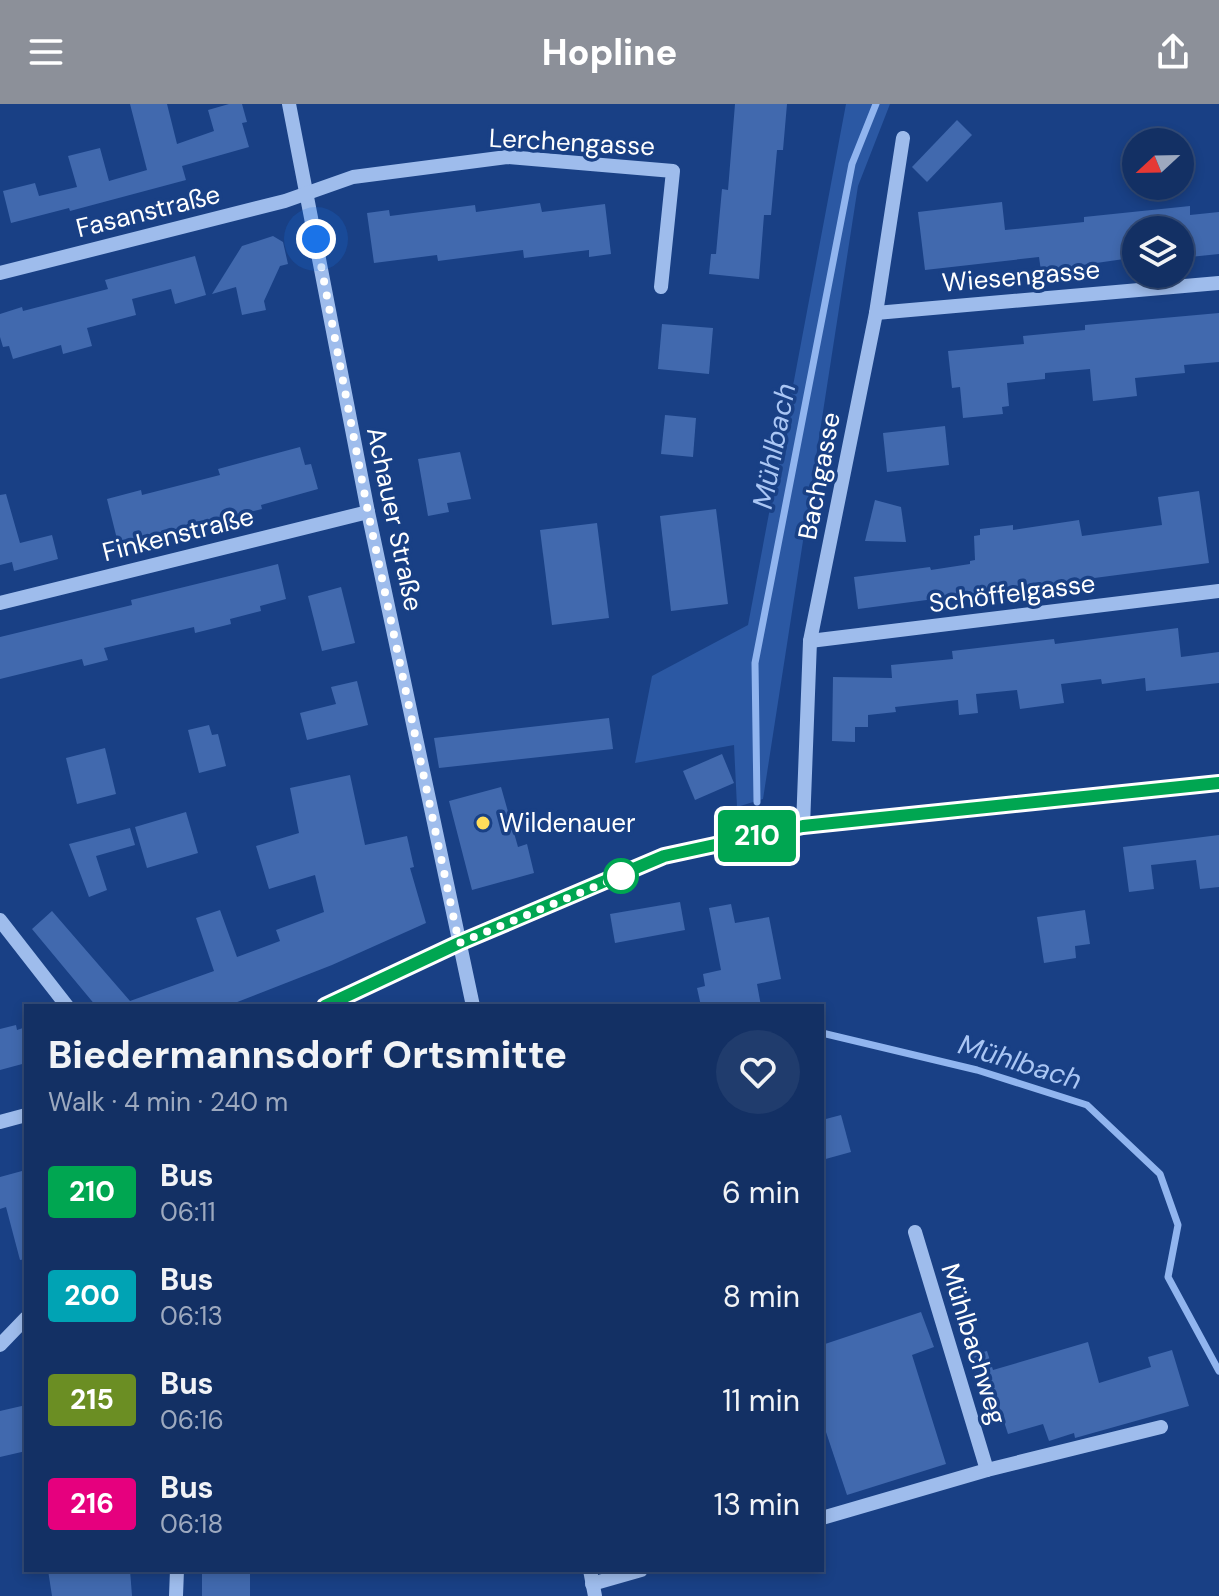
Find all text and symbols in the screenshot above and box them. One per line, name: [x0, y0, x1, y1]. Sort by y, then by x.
text: Hopline: [542, 29, 677, 76]
icon: menu: [24, 30, 68, 74]
icon: share: [1151, 30, 1195, 74]
street label: Lerchengasse: [488, 121, 656, 163]
north arrow: [1122, 128, 1194, 200]
map controls: [1122, 128, 1194, 288]
street label: Fasanstraße: [72, 177, 224, 245]
button: layers: [1122, 216, 1194, 288]
your location: [296, 219, 336, 259]
street label: Wiesengasse: [941, 252, 1101, 300]
water label: Mühlbach: [744, 380, 804, 512]
street label: Bachgasse: [790, 409, 848, 543]
street label: Achauer Straße: [359, 424, 431, 614]
street label: Finkenstraße: [99, 499, 257, 569]
street label: Schöffelgasse: [927, 566, 1097, 620]
place label: Wildenauer: [499, 806, 636, 840]
line badge: 210: [711, 810, 803, 862]
marker: Wildenauer: [474, 814, 492, 832]
text: 210: [734, 817, 780, 854]
unlabelled marker: [604, 859, 638, 893]
water label: Mühlbach: [954, 1026, 1086, 1098]
text: Biedermannsdorf Ortsmitte: [48, 1030, 567, 1080]
button: heart: [716, 1030, 800, 1114]
text: Walk · 4 min · 240 m: [48, 1085, 288, 1119]
text: Bus: [160, 1156, 214, 1195]
text: 210: [69, 1173, 115, 1210]
text: 6 min: [722, 1173, 800, 1212]
text: 06:11: [160, 1195, 216, 1229]
text: Bus: [160, 1260, 214, 1299]
street label: Mühlbachweg: [933, 1260, 1015, 1428]
text: 200: [64, 1277, 120, 1314]
text: 8 min: [723, 1277, 800, 1316]
text: 06:13: [160, 1299, 223, 1333]
text: Bus: [160, 1364, 214, 1403]
text: 215: [70, 1381, 114, 1418]
text: 11 min: [722, 1381, 800, 1420]
text: 06:16: [160, 1403, 224, 1437]
text: Bus: [160, 1468, 214, 1507]
text: 216: [70, 1485, 114, 1522]
text: 13 min: [714, 1485, 800, 1524]
text: 06:18: [160, 1507, 223, 1541]

